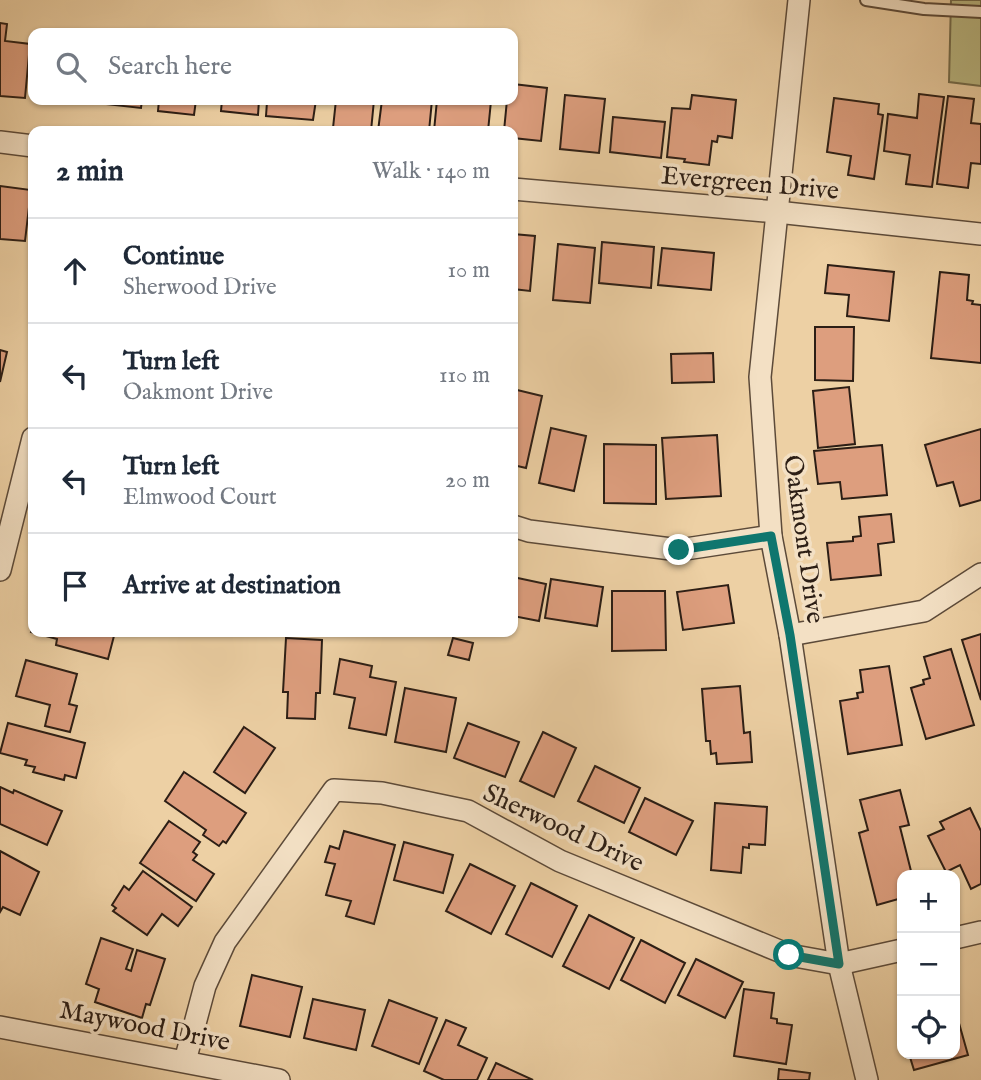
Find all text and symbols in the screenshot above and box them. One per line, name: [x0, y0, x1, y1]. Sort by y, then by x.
search box: [28, 28, 518, 105]
icon: search: [52, 48, 90, 86]
text: Search here: [108, 50, 232, 83]
text: 2 min: [56, 153, 124, 191]
text: Walk · 140 m: [372, 157, 490, 186]
street label: Evergreen Drive: [660, 159, 840, 208]
text: Continue: [123, 240, 224, 273]
icon: ahead: [56, 252, 94, 290]
text: 10 m: [447, 256, 490, 285]
text: Sherwood Drive: [123, 273, 277, 302]
text: Turn left: [123, 345, 220, 378]
icon: left: [56, 357, 94, 395]
text: 110 m: [439, 361, 490, 390]
text: Oakmont Drive: [123, 378, 273, 407]
text: Turn left: [123, 450, 220, 483]
street label: Oakmont Drive: [775, 453, 832, 626]
icon: left: [56, 462, 94, 500]
text: 20 m: [445, 466, 490, 495]
text: Elmwood Court: [123, 483, 277, 512]
route end: [663, 534, 694, 565]
icon: arrive: [56, 567, 94, 605]
text: Arrive at destination: [123, 569, 341, 602]
street label: Sherwood Drive: [478, 777, 649, 880]
map controls: [897, 870, 960, 1059]
button: +: [897, 870, 960, 933]
button: −: [897, 933, 960, 996]
route start: [773, 939, 804, 970]
street label: Maywood Drive: [57, 994, 233, 1059]
button: locate: [897, 996, 960, 1059]

